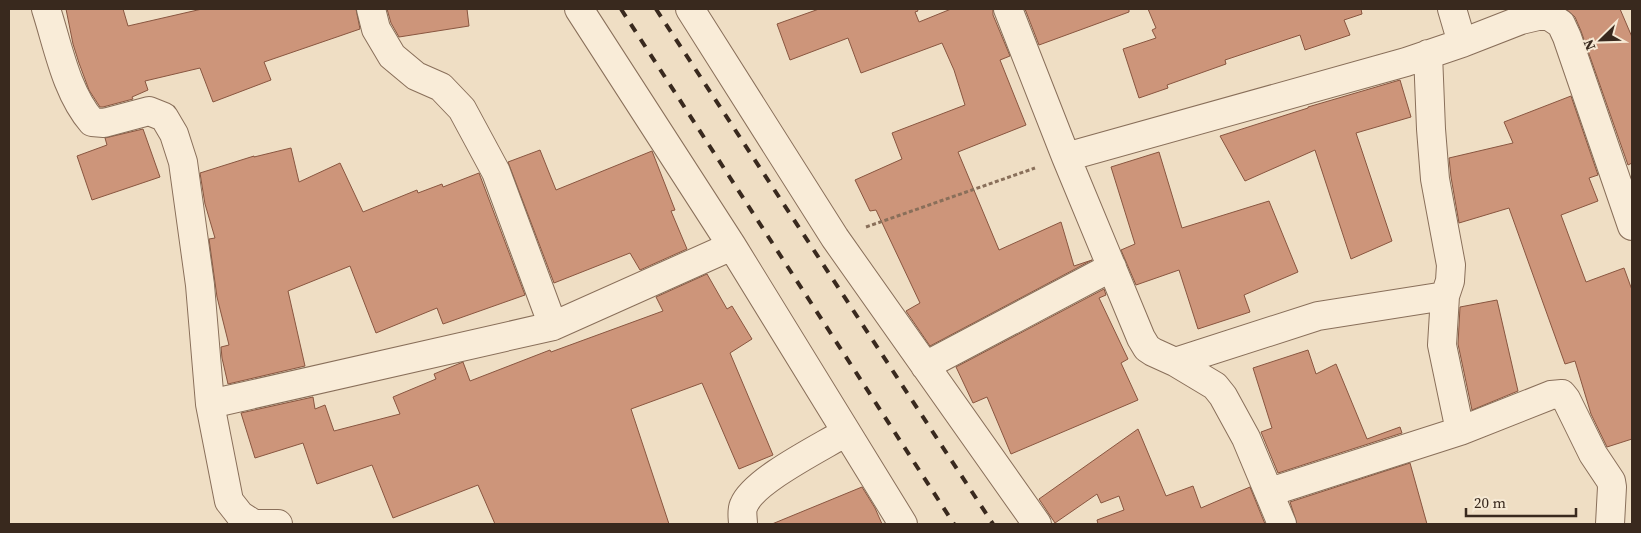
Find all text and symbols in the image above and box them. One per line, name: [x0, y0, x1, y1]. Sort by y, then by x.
north arrow: [1576, 15, 1626, 65]
text: N: [1578, 36, 1600, 54]
scale bar: [1466, 486, 1576, 518]
text: 20 m: [1474, 492, 1506, 513]

